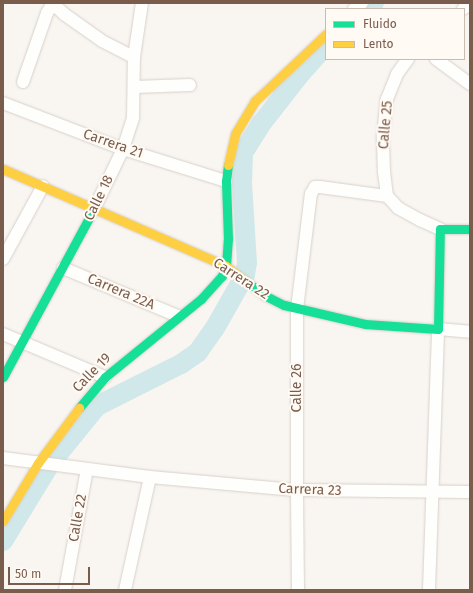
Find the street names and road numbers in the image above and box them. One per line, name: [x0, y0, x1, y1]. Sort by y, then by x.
street label: Calle 25: [376, 100, 396, 150]
street label: Carrera 21: [81, 126, 145, 162]
street label: Calle 18: [81, 173, 117, 223]
street label: Carrera 22: [210, 255, 272, 303]
street label: Carrera 22A: [85, 270, 157, 314]
street label: Calle 19: [69, 350, 115, 396]
street label: Calle 26: [289, 363, 305, 413]
street label: Carrera 23: [278, 480, 342, 500]
street label: Calle 22: [66, 493, 90, 543]

